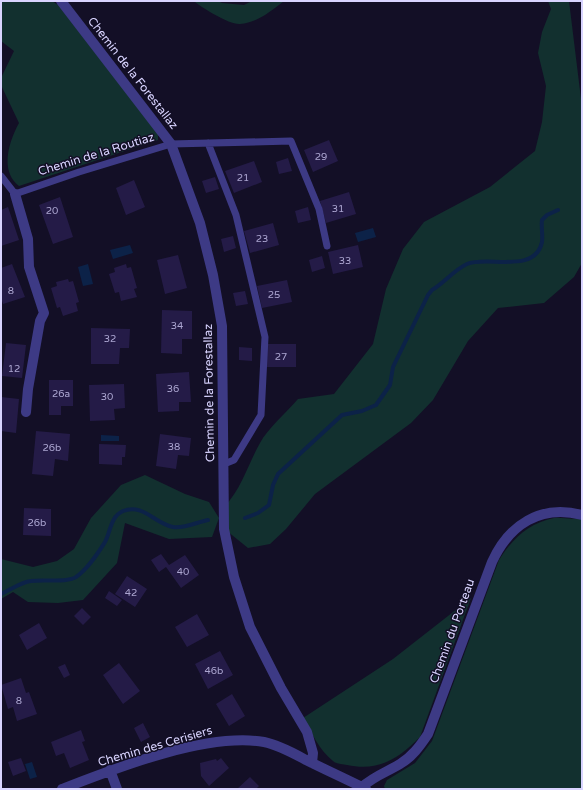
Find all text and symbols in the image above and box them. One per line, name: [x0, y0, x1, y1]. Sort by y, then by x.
street label: Chemin de la Forestallaz: [85, 14, 181, 132]
street label: Chemin de la Routiaz: [36, 130, 156, 178]
house number: 29: [315, 151, 327, 163]
house number: 21: [237, 172, 249, 184]
house number: 31: [332, 203, 344, 215]
house number: 20: [46, 205, 58, 217]
house number: 23: [256, 233, 268, 245]
house number: 33: [339, 255, 351, 267]
house number: 8: [8, 285, 14, 297]
house number: 25: [268, 289, 280, 301]
house number: 34: [171, 320, 183, 332]
street label: Chemin de la Forestallaz: [201, 324, 217, 462]
house number: 32: [104, 333, 116, 345]
house number: 27: [275, 351, 287, 363]
house number: 12: [8, 363, 20, 375]
house number: 36: [167, 383, 179, 395]
house number: 26a: [52, 388, 70, 400]
house number: 30: [101, 391, 113, 403]
house number: 38: [168, 441, 180, 453]
house number: 26b: [43, 442, 61, 454]
house number: 26b: [28, 517, 46, 529]
house number: 40: [177, 566, 189, 578]
street label: Chemin du Porteau: [427, 577, 477, 685]
house number: 42: [125, 587, 137, 599]
house number: 46b: [205, 665, 223, 677]
house number: 8: [16, 695, 22, 707]
street label: Chemin des Cerisiers: [96, 723, 214, 769]

